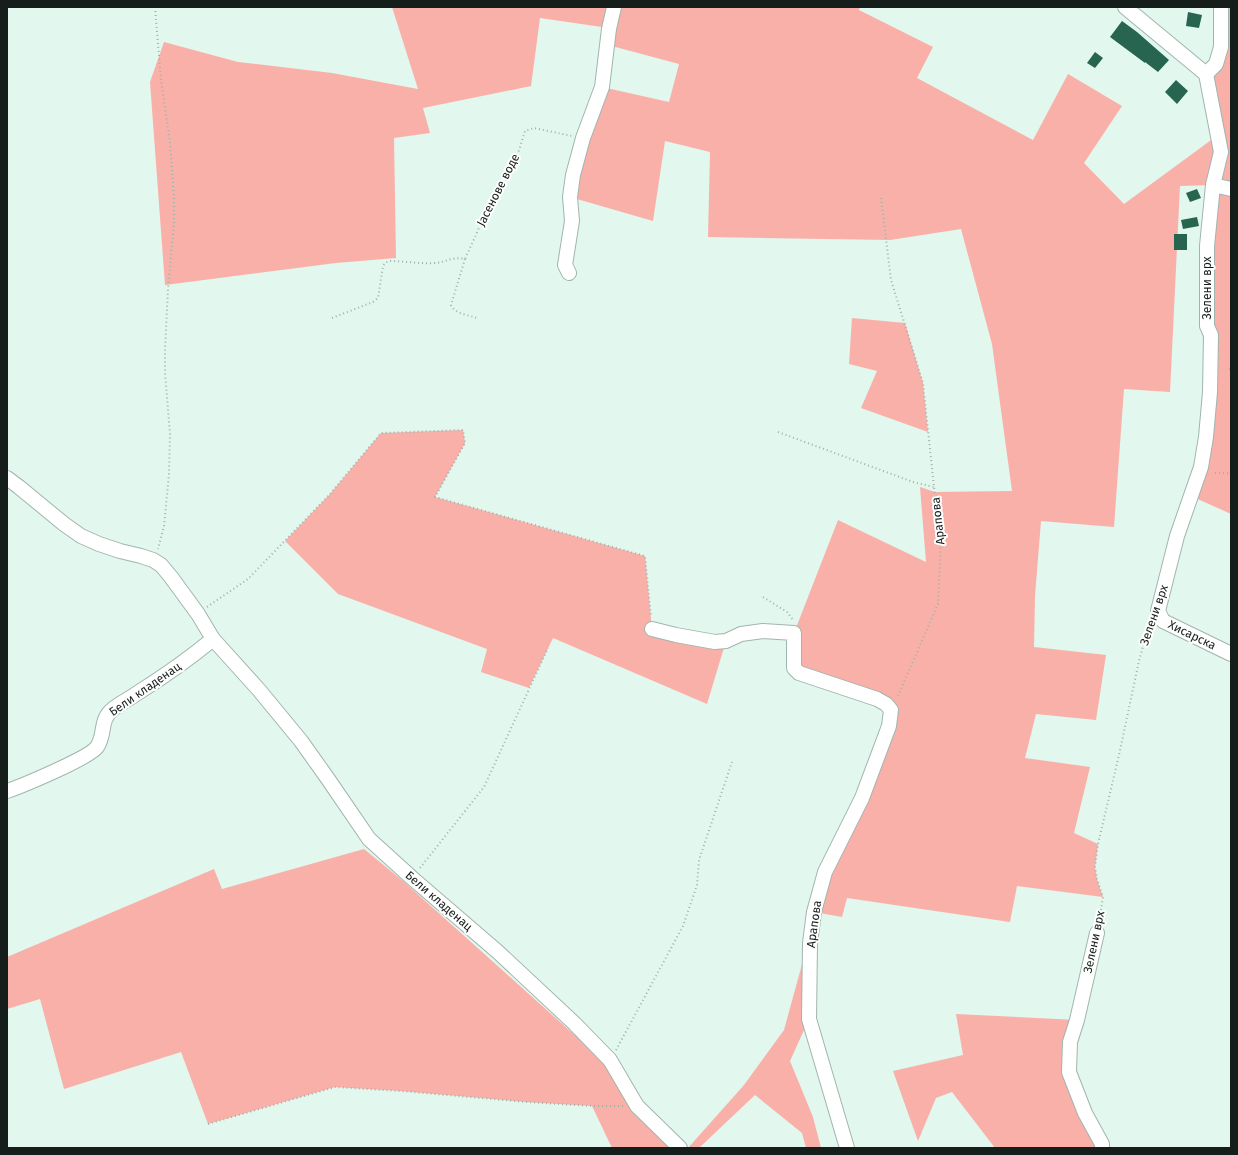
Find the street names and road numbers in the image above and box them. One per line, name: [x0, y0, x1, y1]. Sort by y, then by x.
street label: Јасенове воде: [474, 151, 522, 229]
street label: Зелени врх: [1200, 256, 1214, 320]
street label: Арапова: [929, 497, 947, 545]
street label: Зелени врх: [1137, 583, 1171, 647]
street label: Хисарска: [1166, 617, 1218, 653]
street label: Бели кладенац: [106, 659, 184, 719]
street label: Бели кладенац: [403, 868, 475, 934]
street label: Арапова: [804, 899, 824, 949]
street label: Зелени врх: [1081, 909, 1107, 974]

